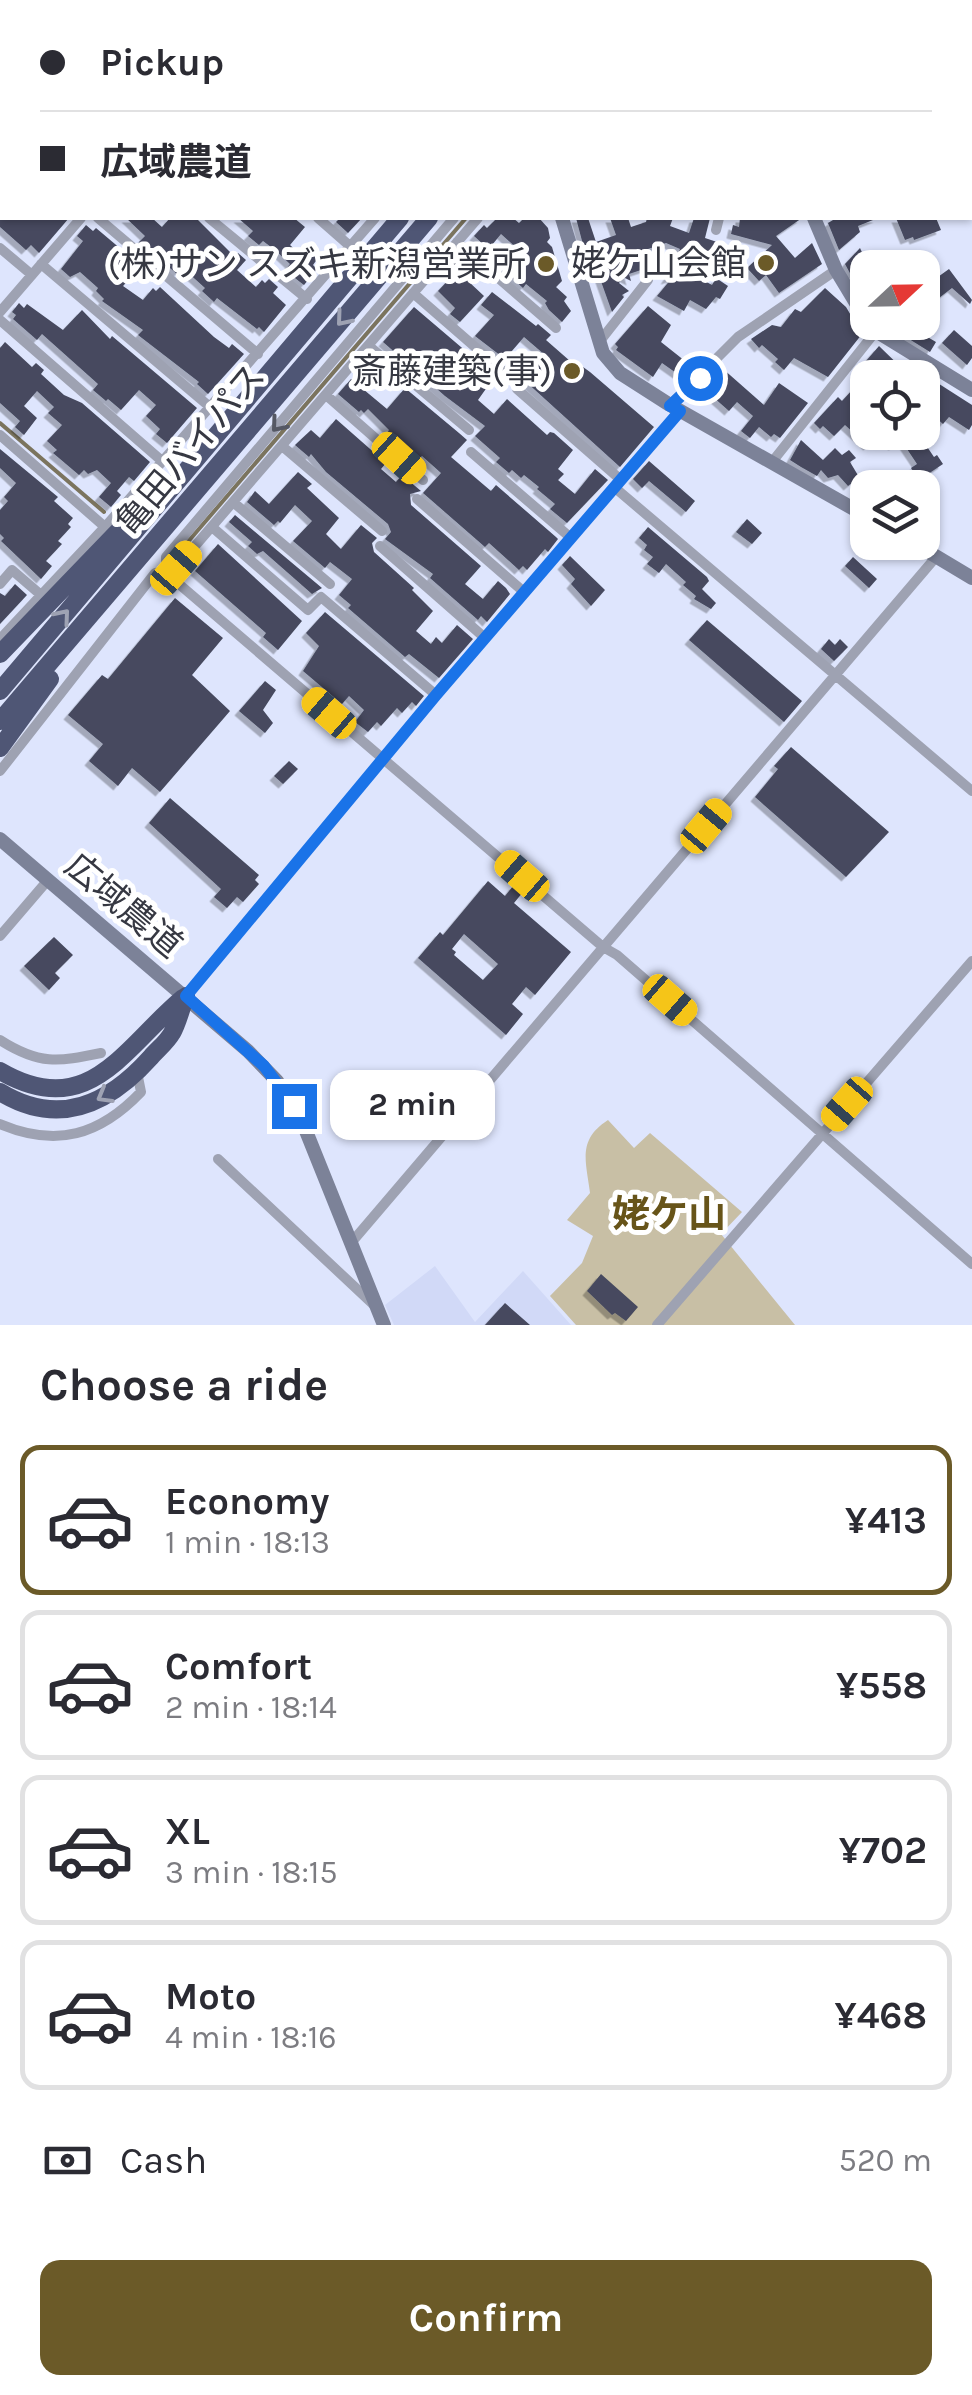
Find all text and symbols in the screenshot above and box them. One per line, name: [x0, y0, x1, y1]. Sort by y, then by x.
text: Pickup: [100, 40, 224, 85]
text: 広域農道: [100, 140, 252, 185]
place label: 姥ケ山会館: [571, 243, 746, 284]
place label: (株)サン スズキ新潟営業所: [108, 244, 526, 285]
north arrow: [850, 250, 940, 340]
map controls: [850, 250, 940, 560]
marker: 姥ケ山会館: [755, 252, 777, 274]
marker: (株)サン スズキ新潟営業所: [535, 253, 557, 275]
one-way arrow: [337, 307, 355, 325]
place label: 斎藤建築(事): [352, 351, 552, 392]
street label: 亀田バイパス: [107, 356, 273, 543]
route start: [678, 356, 723, 401]
marker: 斎藤建築(事): [561, 360, 583, 382]
button: locate: [850, 360, 940, 450]
one-way arrow: [272, 414, 290, 432]
car: [367, 427, 431, 489]
button: layers: [850, 470, 940, 560]
car: [145, 536, 207, 600]
one-way arrow: [51, 609, 69, 627]
car: [297, 682, 361, 744]
car: [675, 793, 737, 859]
street label: 広域農道: [57, 845, 190, 966]
car: [490, 845, 554, 907]
car: [638, 969, 702, 1031]
callout: 2 min: [329, 1071, 494, 1141]
car: [816, 1072, 878, 1136]
one-way arrow: [97, 1083, 115, 1103]
route end: [272, 1084, 317, 1129]
text: 2 min: [368, 1086, 457, 1123]
district label: 姥ケ山: [612, 1192, 726, 1237]
text: Choose a ride: [40, 1359, 328, 1411]
icon: car: [45, 1475, 135, 1565]
text: Economy: [165, 1479, 329, 1524]
text: ¥413: [845, 1498, 927, 1543]
text: 1 min · 18:13: [165, 1524, 330, 1561]
icon: car: [45, 1640, 135, 1730]
text: Comfort: [165, 1644, 312, 1689]
text: ¥558: [836, 1663, 927, 1708]
text: 2 min · 18:14: [165, 1689, 337, 1726]
icon: car: [45, 1805, 135, 1895]
text: XL: [165, 1809, 210, 1854]
text: ¥702: [839, 1828, 927, 1873]
text: 3 min · 18:15: [165, 1854, 337, 1891]
icon: car: [45, 1970, 135, 2060]
text: Moto: [165, 1974, 256, 2019]
text: ¥468: [834, 1993, 927, 2038]
text: 4 min · 18:16: [165, 2019, 337, 2056]
icon: cash: [40, 2133, 95, 2188]
text: Cash: [120, 2138, 207, 2183]
text: 520 m: [839, 2142, 932, 2179]
button: Confirm: [40, 2260, 932, 2375]

